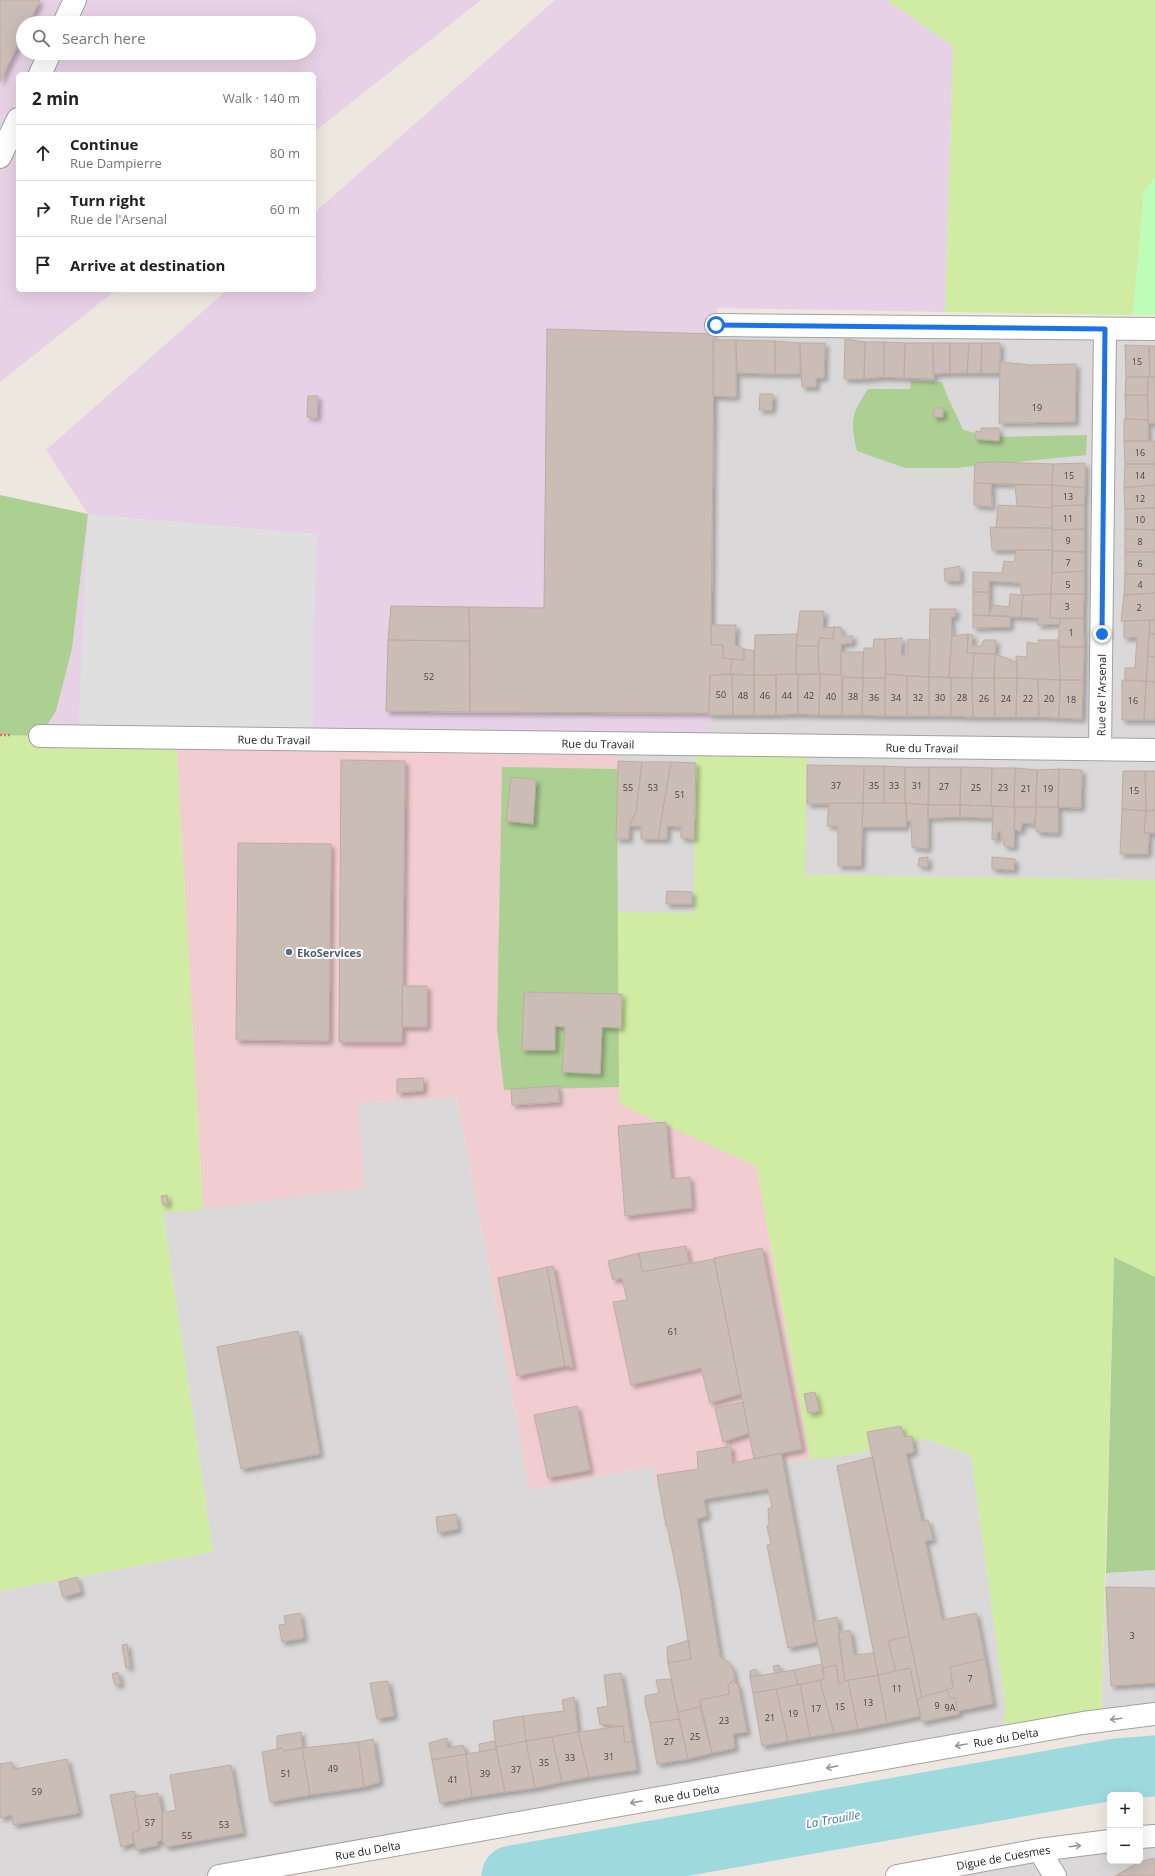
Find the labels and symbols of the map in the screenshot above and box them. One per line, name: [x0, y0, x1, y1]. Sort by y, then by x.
route start: [707, 316, 725, 334]
house number: 15: [1132, 355, 1142, 368]
house number: 19: [1032, 401, 1042, 414]
house number: 16: [1135, 446, 1145, 459]
house number: 15: [1064, 469, 1074, 482]
house number: 14: [1135, 469, 1145, 482]
house number: 13: [1063, 490, 1073, 503]
house number: 12: [1135, 492, 1145, 505]
house number: 11: [1063, 512, 1073, 525]
house number: 10: [1135, 513, 1145, 526]
house number: 9: [1065, 534, 1071, 547]
house number: 8: [1137, 535, 1143, 548]
house number: 7: [1065, 556, 1071, 569]
house number: 6: [1137, 557, 1143, 570]
house number: 5: [1065, 578, 1071, 591]
house number: 4: [1137, 578, 1143, 591]
house number: 3: [1064, 600, 1070, 613]
house number: 2: [1136, 601, 1142, 614]
route end: [1093, 625, 1111, 643]
house number: 1: [1068, 626, 1074, 639]
street label: Rue de l'Arsenal: [1093, 654, 1109, 736]
house number: 52: [424, 670, 434, 683]
house number: 50: [716, 688, 726, 701]
house number: 48: [738, 689, 748, 702]
house number: 46: [760, 689, 770, 702]
house number: 44: [782, 689, 792, 702]
house number: 42: [804, 689, 814, 702]
house number: 40: [826, 690, 836, 703]
house number: 38: [848, 690, 858, 703]
house number: 36: [869, 691, 879, 704]
house number: 34: [891, 691, 901, 704]
house number: 32: [913, 691, 923, 704]
house number: 30: [935, 691, 945, 704]
house number: 28: [957, 691, 967, 704]
house number: 26: [979, 692, 989, 705]
house number: 24: [1001, 692, 1011, 705]
house number: 22: [1023, 692, 1033, 705]
house number: 20: [1044, 692, 1054, 705]
house number: 18: [1066, 693, 1076, 706]
house number: 16: [1128, 694, 1138, 707]
street label: Rue du Travail: [237, 731, 310, 747]
street label: Rue du Travail: [561, 735, 634, 751]
street label: Rue du Travail: [885, 739, 958, 755]
house number: 37: [831, 779, 841, 792]
house number: 35: [869, 779, 879, 792]
house number: 33: [889, 779, 899, 792]
house number: 31: [912, 779, 922, 792]
house number: 27: [939, 780, 949, 793]
house number: 55: [623, 781, 633, 794]
house number: 53: [648, 781, 658, 794]
house number: 25: [971, 781, 981, 794]
house number: 23: [998, 781, 1008, 794]
house number: 21: [1021, 782, 1031, 795]
house number: 19: [1043, 782, 1053, 795]
house number: 15: [1129, 784, 1139, 797]
house number: 51: [675, 788, 685, 801]
place label: EkoServices: [297, 945, 362, 960]
marker: EkoServices: [284, 947, 294, 957]
house number: 61: [668, 1325, 678, 1338]
house number: 3: [1129, 1629, 1135, 1642]
house number: 7: [967, 1672, 973, 1685]
house number: 11: [892, 1682, 902, 1695]
house number: 13: [863, 1696, 873, 1709]
house number: 9: [934, 1699, 940, 1712]
house number: 15: [835, 1700, 845, 1713]
house number: 9A: [945, 1701, 956, 1714]
house number: 17: [811, 1702, 821, 1715]
house number: 19: [788, 1707, 798, 1720]
house number: 21: [765, 1711, 775, 1724]
house number: 23: [719, 1714, 729, 1727]
one-way arrow: [1110, 1715, 1123, 1723]
street label: Rue du Delta: [972, 1724, 1040, 1750]
house number: 25: [690, 1730, 700, 1743]
house number: 27: [664, 1735, 674, 1748]
one-way arrow: [955, 1742, 968, 1750]
house number: 31: [604, 1750, 614, 1763]
house number: 33: [565, 1751, 575, 1764]
house number: 35: [539, 1756, 549, 1769]
house number: 49: [328, 1762, 338, 1775]
house number: 37: [511, 1763, 521, 1776]
one-way arrow: [826, 1763, 839, 1771]
house number: 51: [281, 1767, 291, 1780]
house number: 39: [480, 1767, 490, 1780]
house number: 41: [448, 1773, 458, 1786]
street label: Rue du Delta: [653, 1780, 720, 1806]
house number: 59: [32, 1785, 42, 1798]
one-way arrow: [629, 1798, 642, 1806]
water label: La Trouille: [804, 1806, 862, 1832]
house number: 57: [145, 1816, 155, 1829]
house number: 53: [219, 1818, 229, 1831]
house number: 55: [182, 1829, 192, 1842]
street label: Rue du Delta: [334, 1837, 401, 1863]
street label: Digue de Cuesmes: [955, 1841, 1051, 1872]
one-way arrow: [1068, 1842, 1081, 1850]

